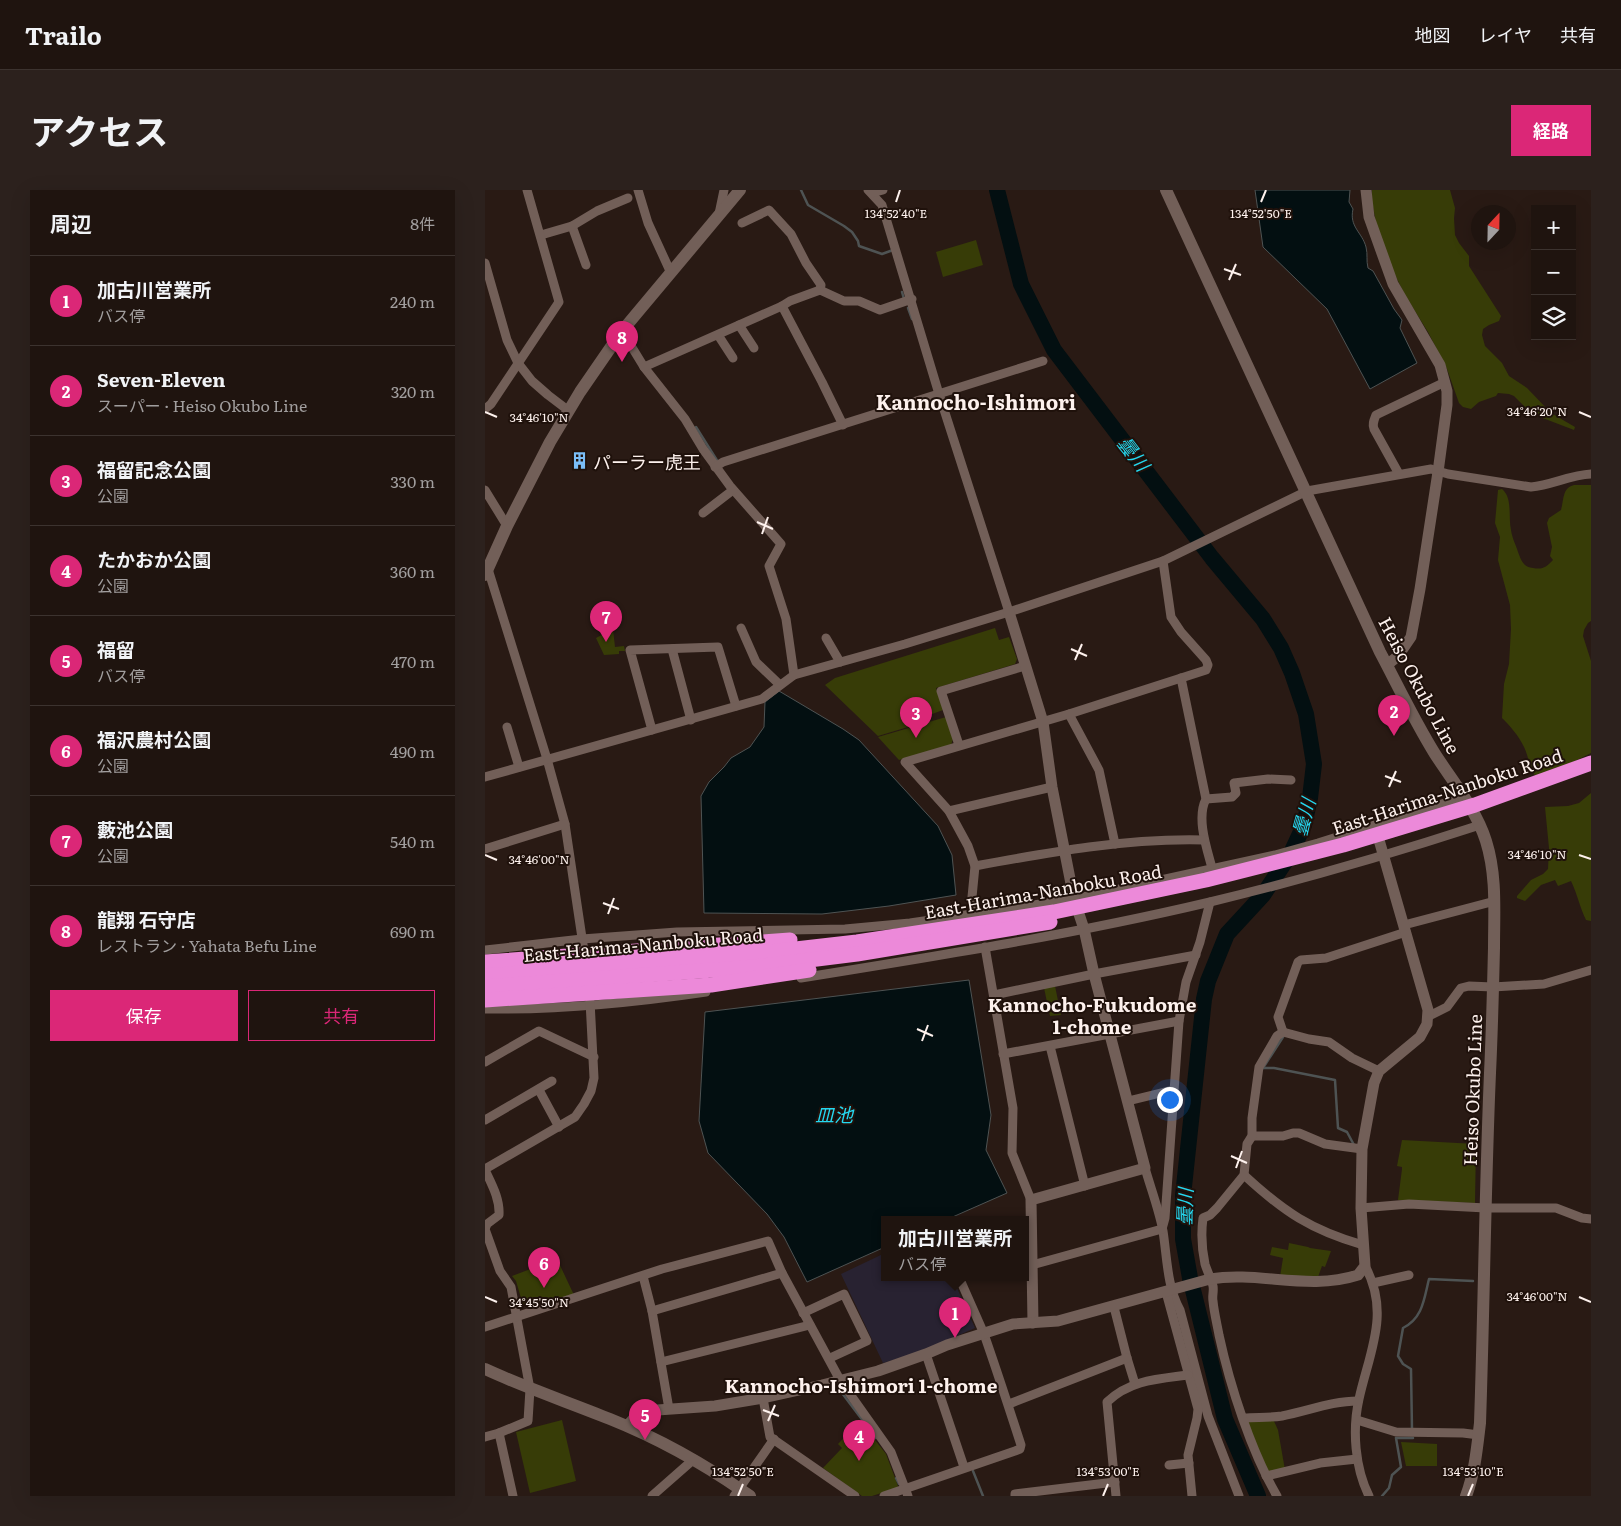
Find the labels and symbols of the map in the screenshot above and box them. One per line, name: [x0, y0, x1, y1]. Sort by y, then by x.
text: 134°52'40"E: [865, 204, 928, 222]
text: 134°52'50"E: [1230, 204, 1292, 222]
north arrow: [1471, 205, 1516, 250]
pin: 8: [606, 321, 638, 362]
district label: Kannocho-Ishimori: [876, 386, 1076, 416]
text: 34°46'20"N: [1507, 402, 1567, 420]
text: 34°46'10"N: [509, 408, 569, 426]
water label: 曇川: [1111, 429, 1158, 478]
place label: パーラー虎王: [593, 448, 701, 475]
building icon: パーラー虎王: [569, 451, 589, 471]
pin: 7: [590, 601, 622, 642]
street label: Heiso Okubo Line: [1373, 612, 1467, 758]
pin: 2: [1378, 695, 1410, 736]
pin: 3: [900, 697, 932, 738]
street label: East-Harima-Nanboku Road: [1328, 741, 1566, 841]
water label: 曇川: [1285, 793, 1322, 839]
text: 34°46'10"N: [1507, 845, 1567, 863]
text: 34°46'00"N: [508, 850, 570, 868]
street label: East-Harima-Nanboku Road: [922, 857, 1164, 925]
street label: East-Harima-Nanboku Road: [522, 920, 764, 968]
district label: Kannocho-Fukudome 1-chome: [988, 990, 1197, 1040]
street label: Heiso Okubo Line: [1456, 1014, 1488, 1166]
your location: [1157, 1087, 1183, 1113]
water label: 皿池: [815, 1100, 855, 1128]
water label: 曇川: [1169, 1186, 1199, 1226]
pin: 6: [528, 1247, 560, 1288]
text: 34°46'00"N: [1506, 1287, 1568, 1305]
text: 34°45'50"N: [509, 1293, 569, 1311]
pin: 1: [939, 1297, 971, 1338]
district label: Kannocho-Ishimori 1-chome: [725, 1371, 998, 1399]
pin: 5: [629, 1399, 661, 1440]
pin: 4: [843, 1420, 875, 1461]
text: 134°52'50"E: [712, 1462, 774, 1480]
text: 134°53'00"E: [1076, 1462, 1140, 1480]
text: 134°53'10"E: [1442, 1462, 1504, 1480]

